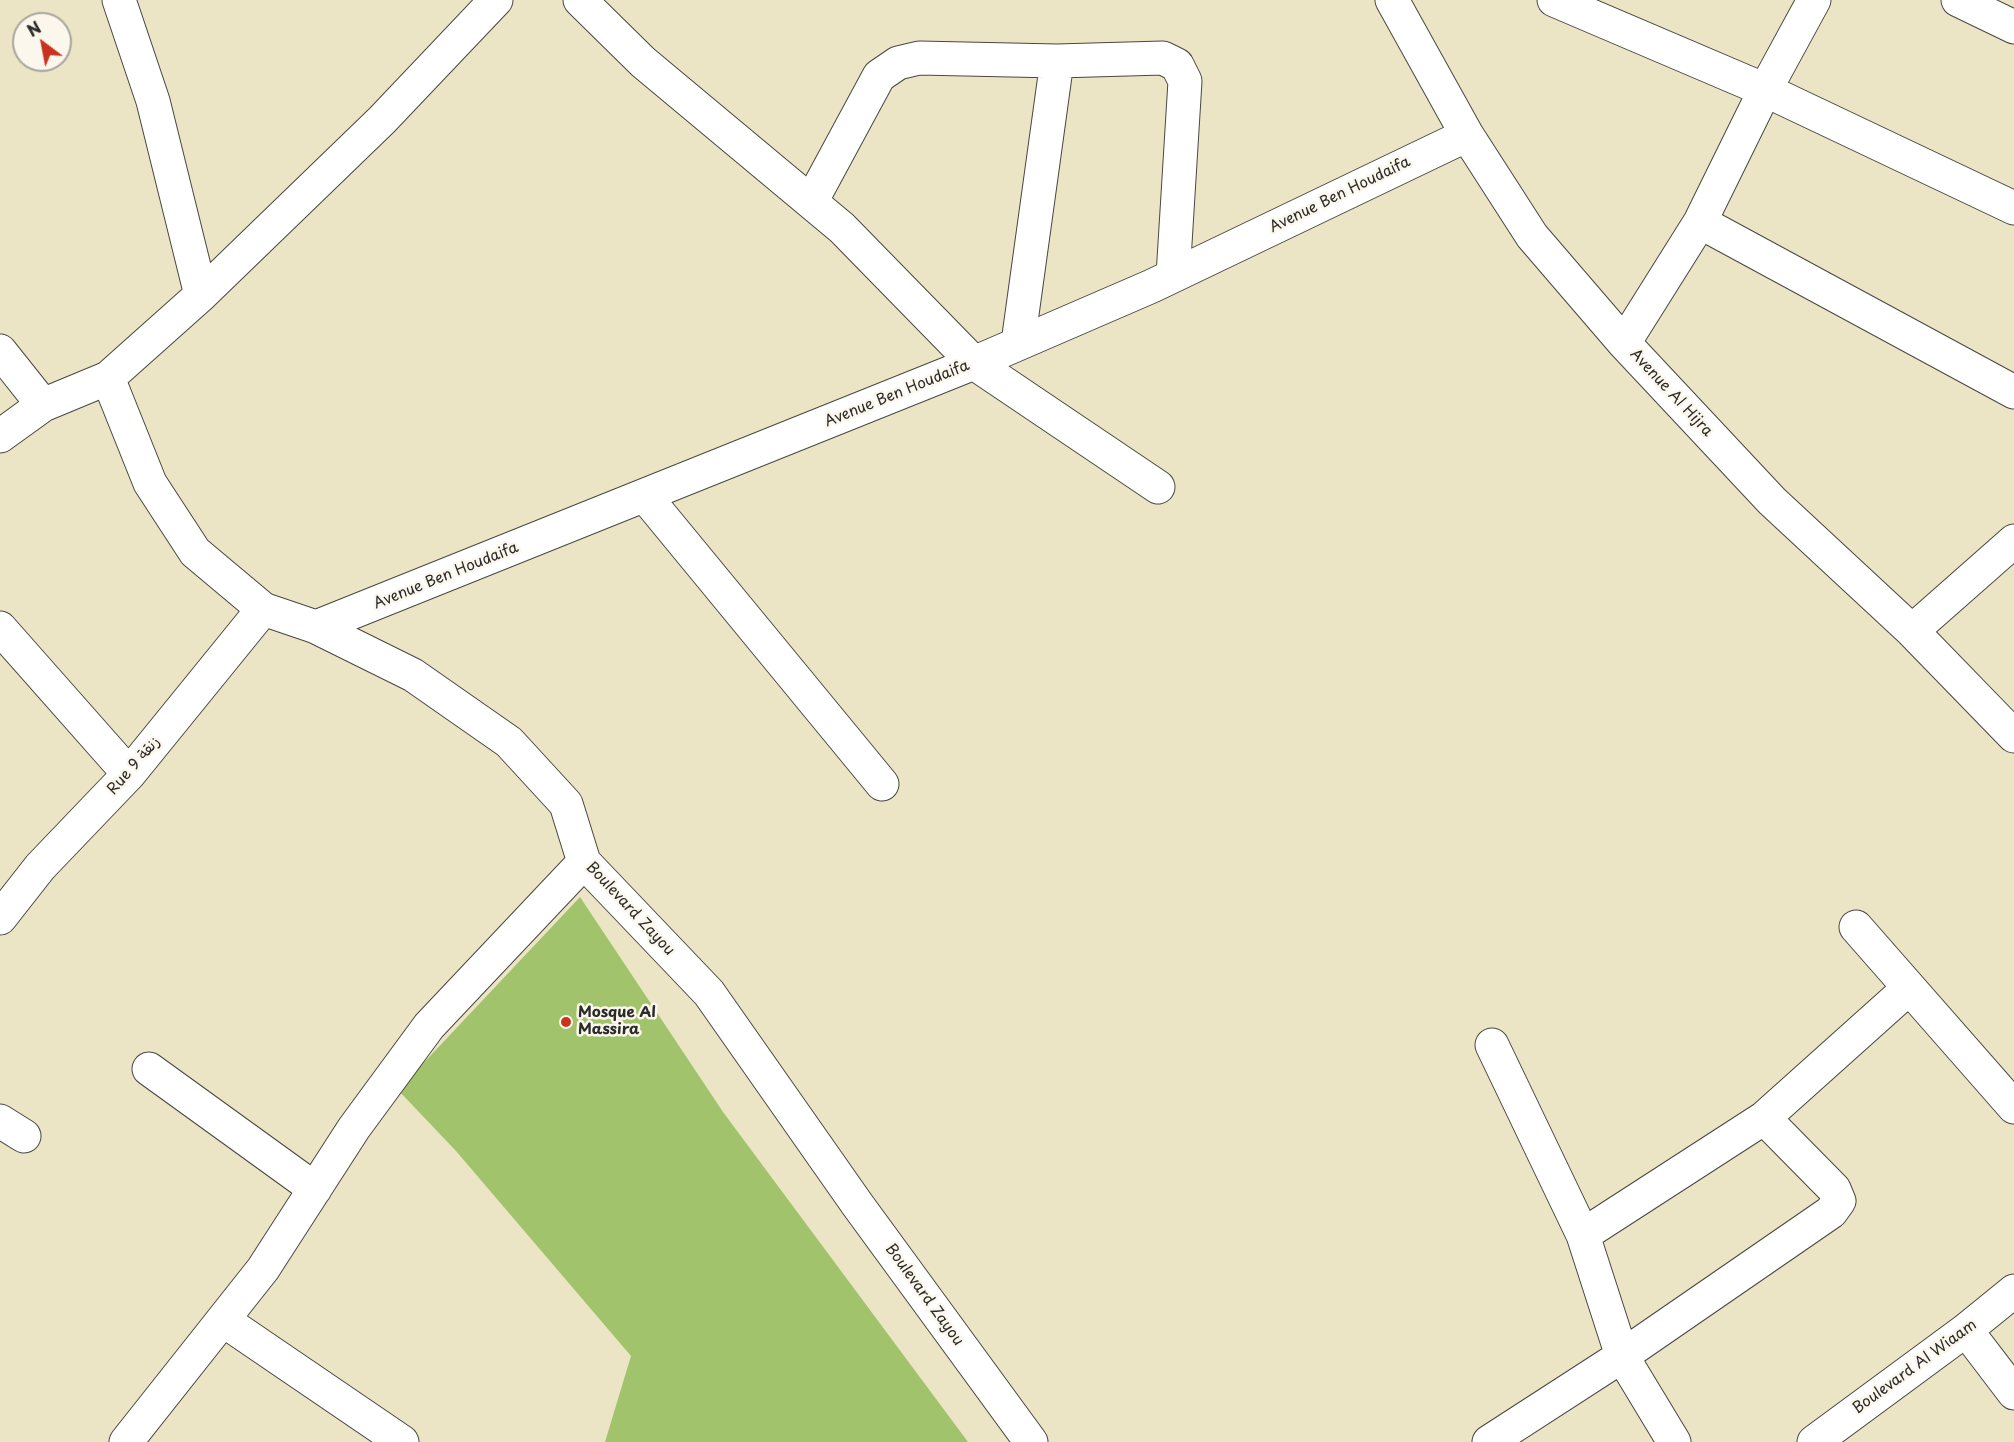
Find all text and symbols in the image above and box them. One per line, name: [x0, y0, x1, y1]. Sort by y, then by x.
north arrow: [12, 12, 72, 72]
text: N: [22, 15, 45, 42]
street label: Avenue Ben Houdaifa: [1267, 153, 1413, 237]
street label: Avenue Al Hijra: [1626, 346, 1716, 440]
street label: Avenue Ben Houdaifa: [822, 357, 972, 431]
street label: Avenue Ben Houdaifa: [371, 539, 521, 613]
street label: Rue 9 زنقة: [104, 733, 164, 799]
street label: Boulevard Zayou: [582, 858, 678, 960]
place label: Mosque Al Massira: [578, 1004, 656, 1039]
marker: Mosque Al Massira: [559, 1015, 573, 1029]
street label: Boulevard Zayou: [881, 1241, 967, 1349]
street label: Boulevard Al Wiaam: [1850, 1316, 1980, 1418]

